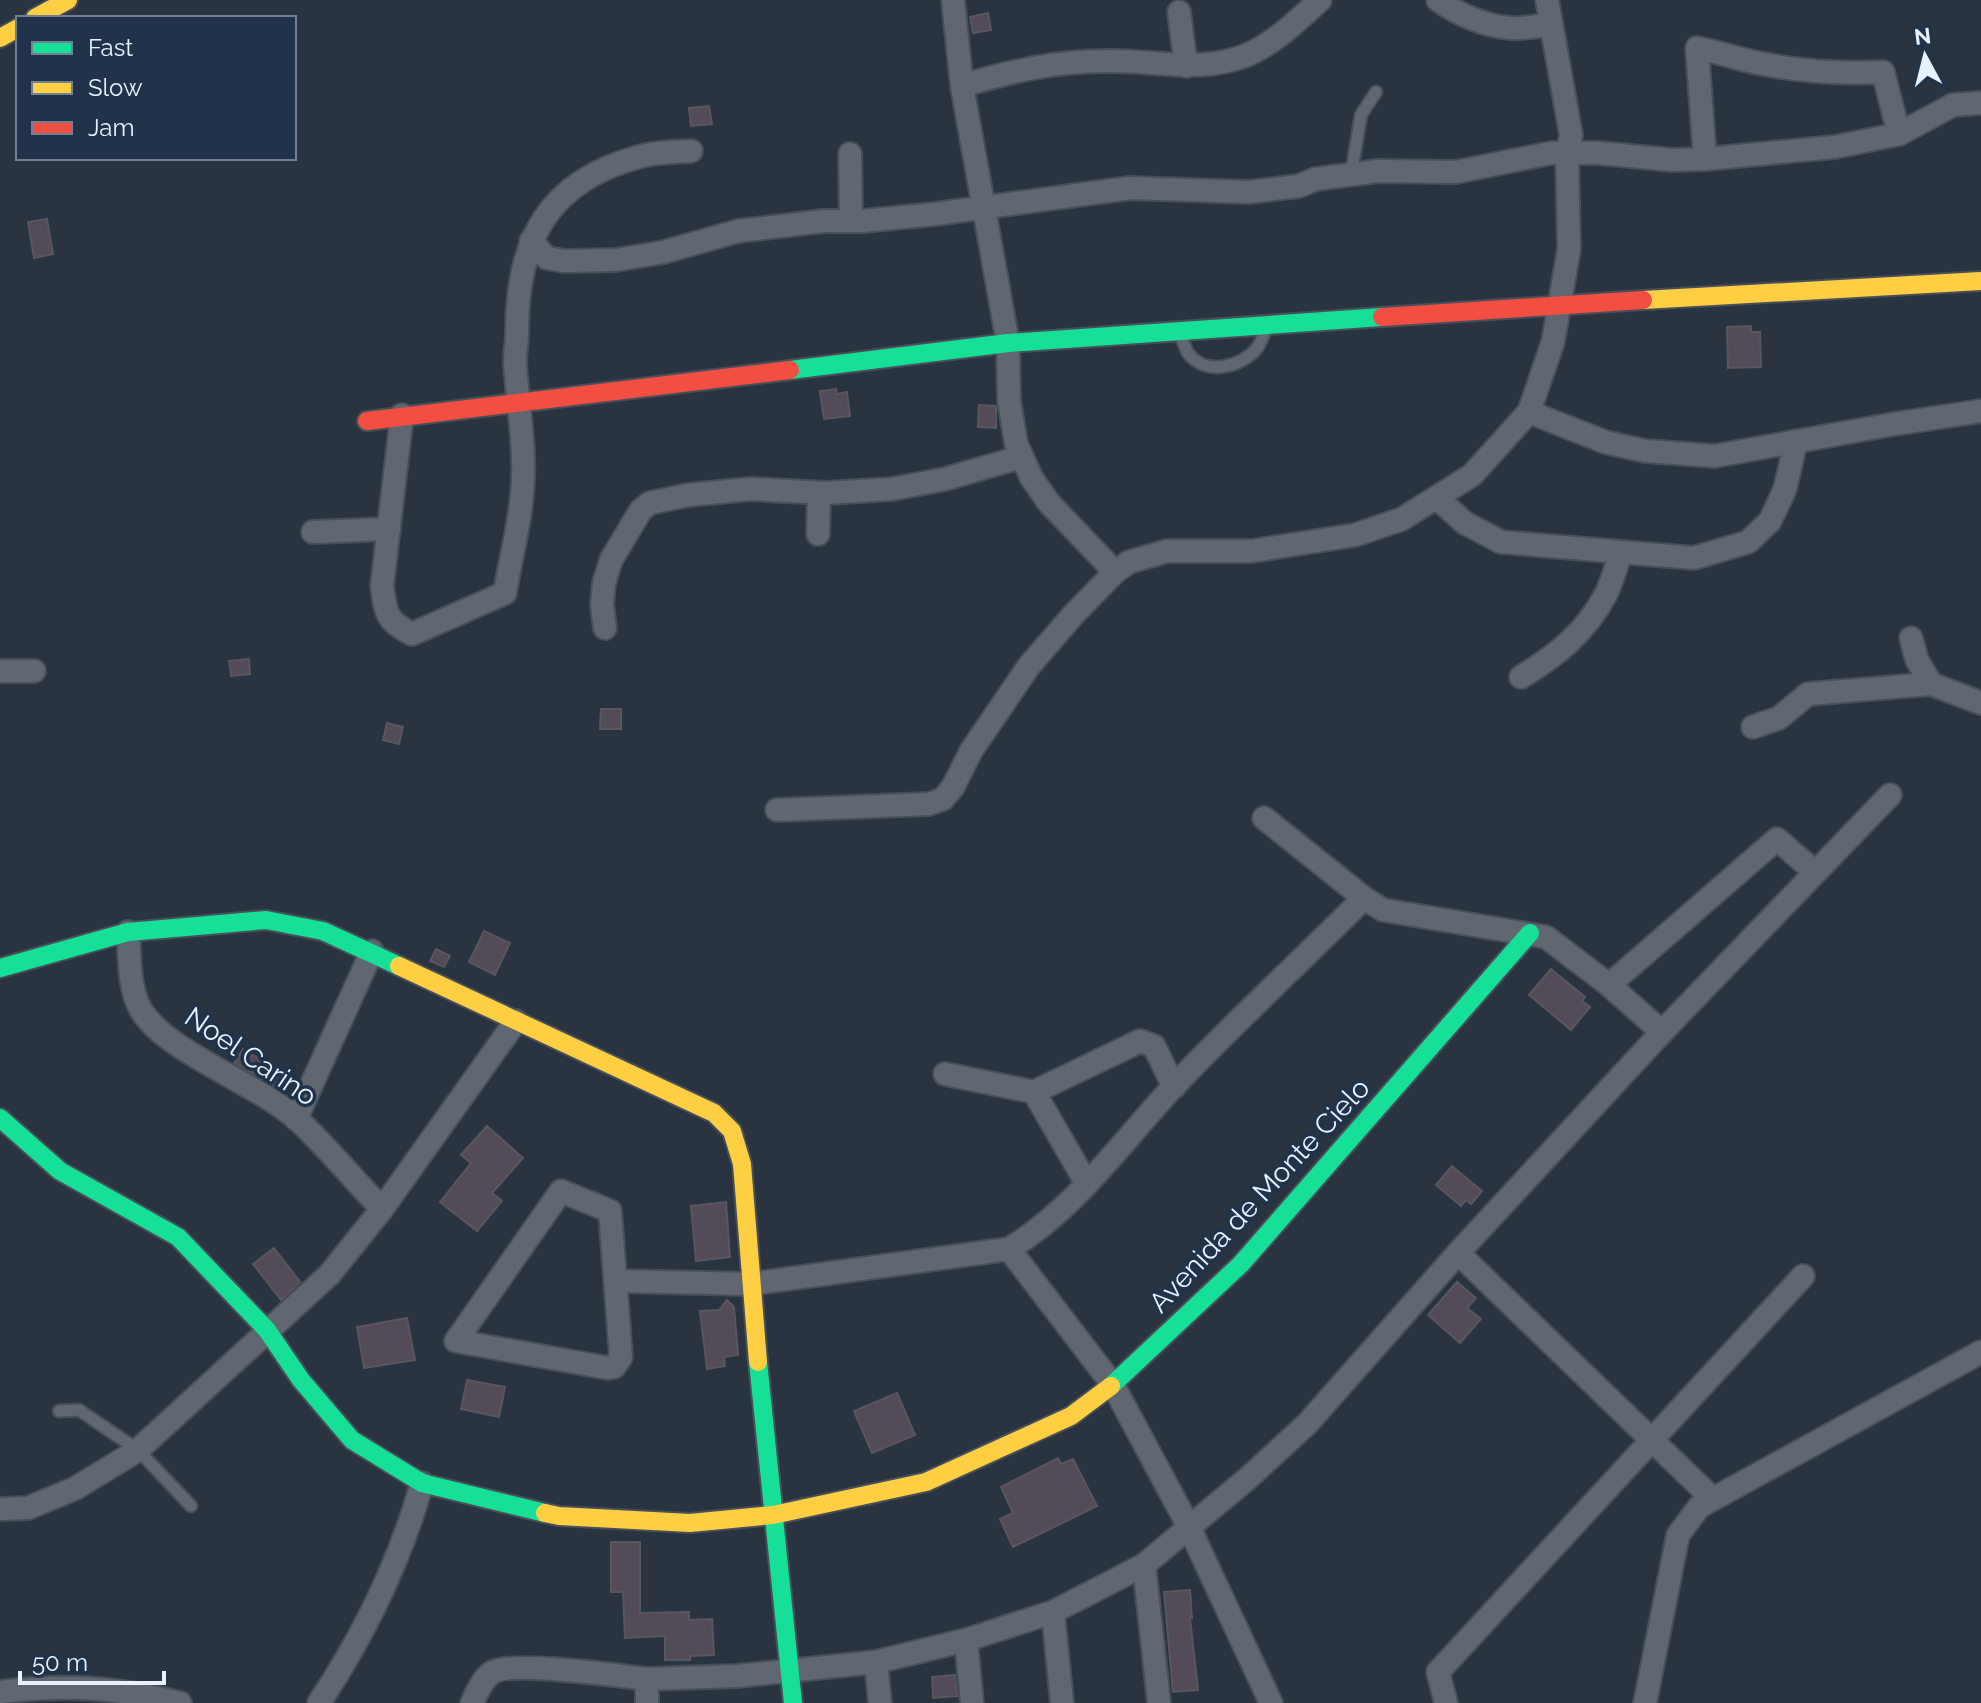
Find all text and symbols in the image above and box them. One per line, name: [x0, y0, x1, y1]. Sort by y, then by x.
legend: [16, 16, 296, 160]
north arrow: [1885, 16, 1965, 96]
text: N: [1913, 22, 1932, 50]
text: Fast: [88, 33, 133, 62]
text: Slow: [88, 73, 143, 102]
text: Jam: [88, 113, 134, 142]
street label: Noel Carino: [179, 1000, 323, 1113]
street label: Avenida de Monte Cielo: [1142, 1071, 1376, 1319]
scale bar: [20, 1635, 164, 1685]
text: 50 m: [32, 1648, 88, 1677]

